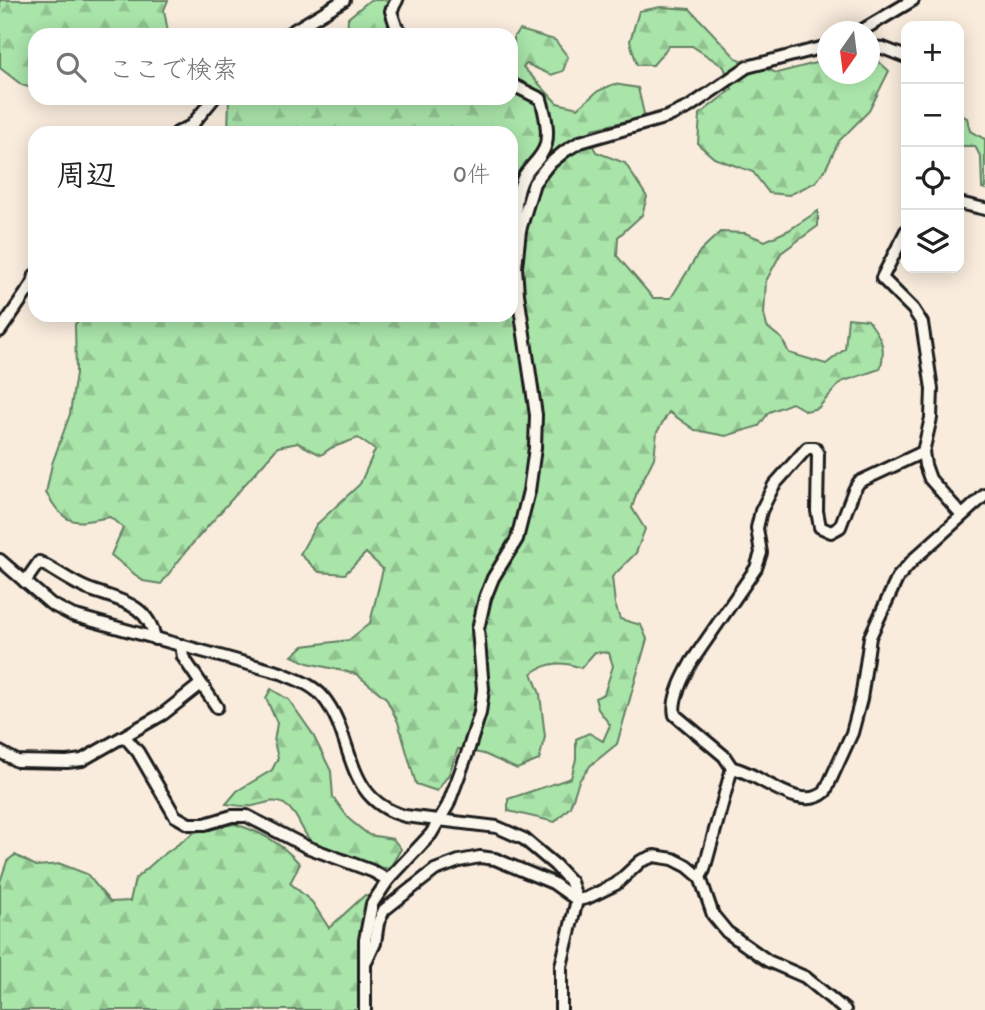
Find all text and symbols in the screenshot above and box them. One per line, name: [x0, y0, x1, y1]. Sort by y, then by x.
north arrow: [817, 21, 880, 84]
map controls: [901, 21, 964, 273]
button: +: [901, 21, 964, 84]
search box: [28, 28, 518, 105]
icon: search: [52, 48, 90, 86]
text: ここで検索: [108, 53, 238, 85]
button: −: [901, 84, 964, 147]
button: locate: [901, 147, 964, 210]
text: 周辺: [56, 156, 116, 193]
text: 0件: [453, 160, 490, 188]
button: layers: [901, 210, 964, 273]

